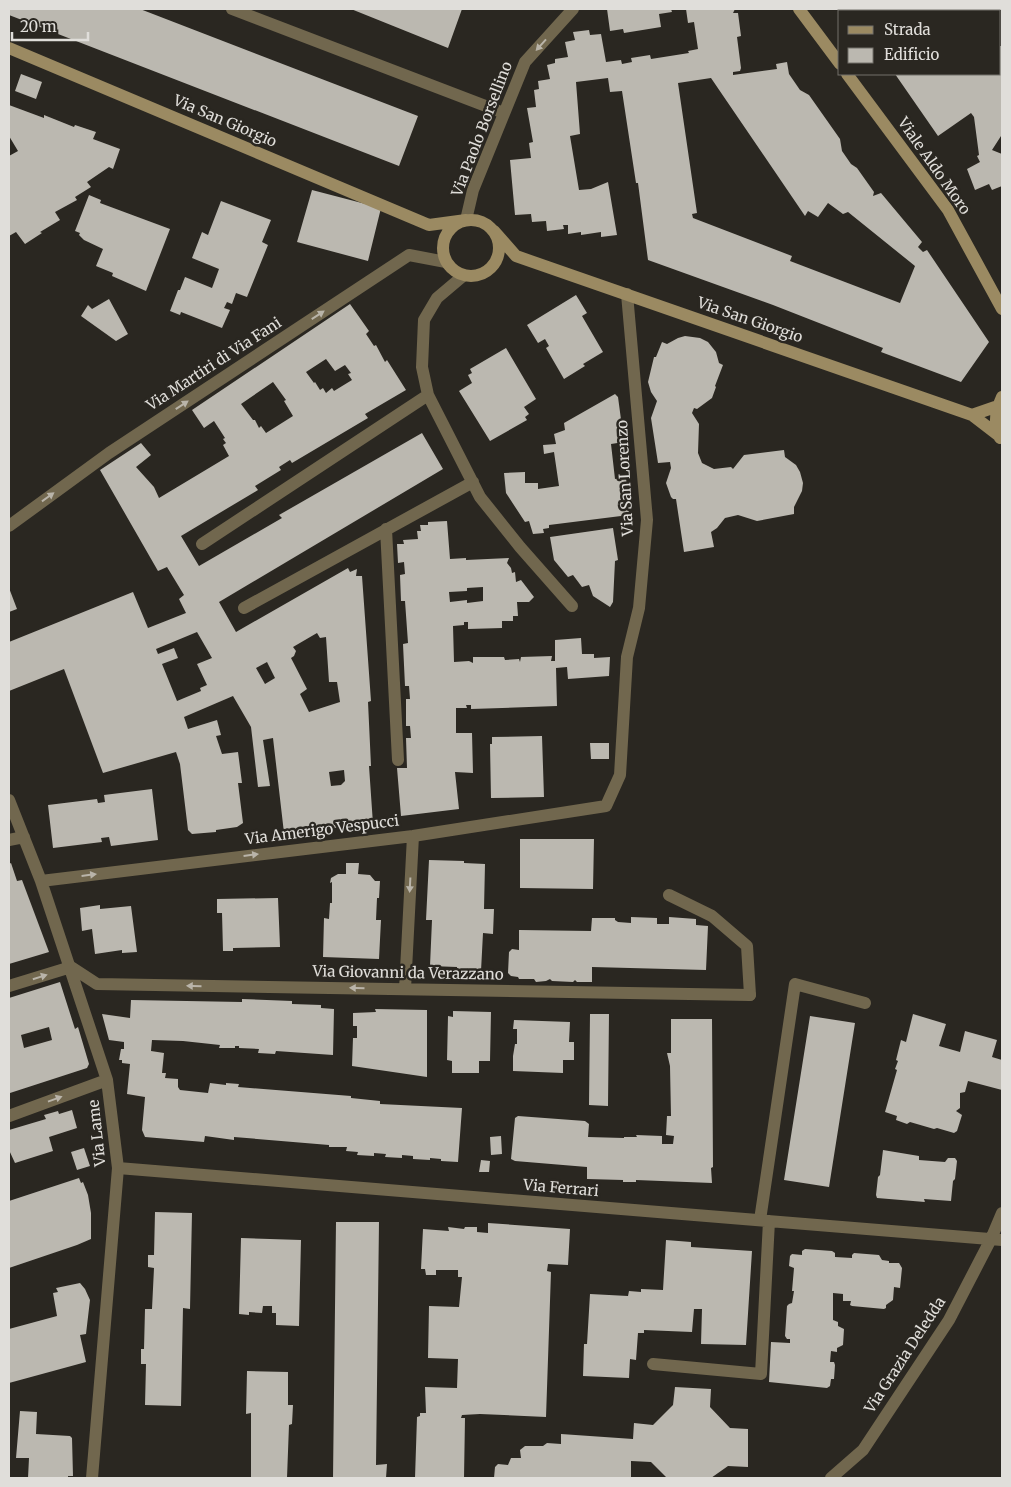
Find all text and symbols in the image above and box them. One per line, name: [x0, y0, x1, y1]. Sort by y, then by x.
scale bar: [12, 10, 89, 42]
legend: [838, 10, 1001, 75]
text: 20 m: [20, 17, 57, 36]
text: Strada: [884, 20, 931, 39]
one-way arrow: [535, 38, 546, 51]
text: Edificio: [884, 45, 940, 64]
street label: Via Paolo Borsellino: [447, 58, 516, 200]
street label: Via San Giorgio: [170, 90, 280, 151]
street label: Viale Aldo Moro: [893, 113, 975, 218]
street label: Via San Giorgio: [694, 292, 806, 347]
one-way arrow: [311, 311, 324, 320]
street label: Via Martiri di Via Fani: [142, 313, 285, 415]
one-way arrow: [175, 400, 189, 410]
street label: Via San Lorenzo: [612, 419, 637, 538]
one-way arrow: [41, 492, 55, 502]
street label: Via Amerigo Vespucci: [243, 811, 400, 849]
one-way arrow: [243, 851, 259, 859]
one-way arrow: [82, 871, 98, 879]
one-way arrow: [406, 877, 414, 893]
street label: Via Giovanni da Verazzano: [311, 961, 504, 984]
one-way arrow: [32, 972, 47, 980]
one-way arrow: [186, 982, 202, 990]
one-way arrow: [348, 984, 364, 992]
one-way arrow: [47, 1095, 62, 1102]
street label: Via Lame: [84, 1099, 110, 1168]
street label: Via Ferrari: [521, 1175, 600, 1200]
street label: Via Grazia Deledda: [859, 1293, 949, 1417]

